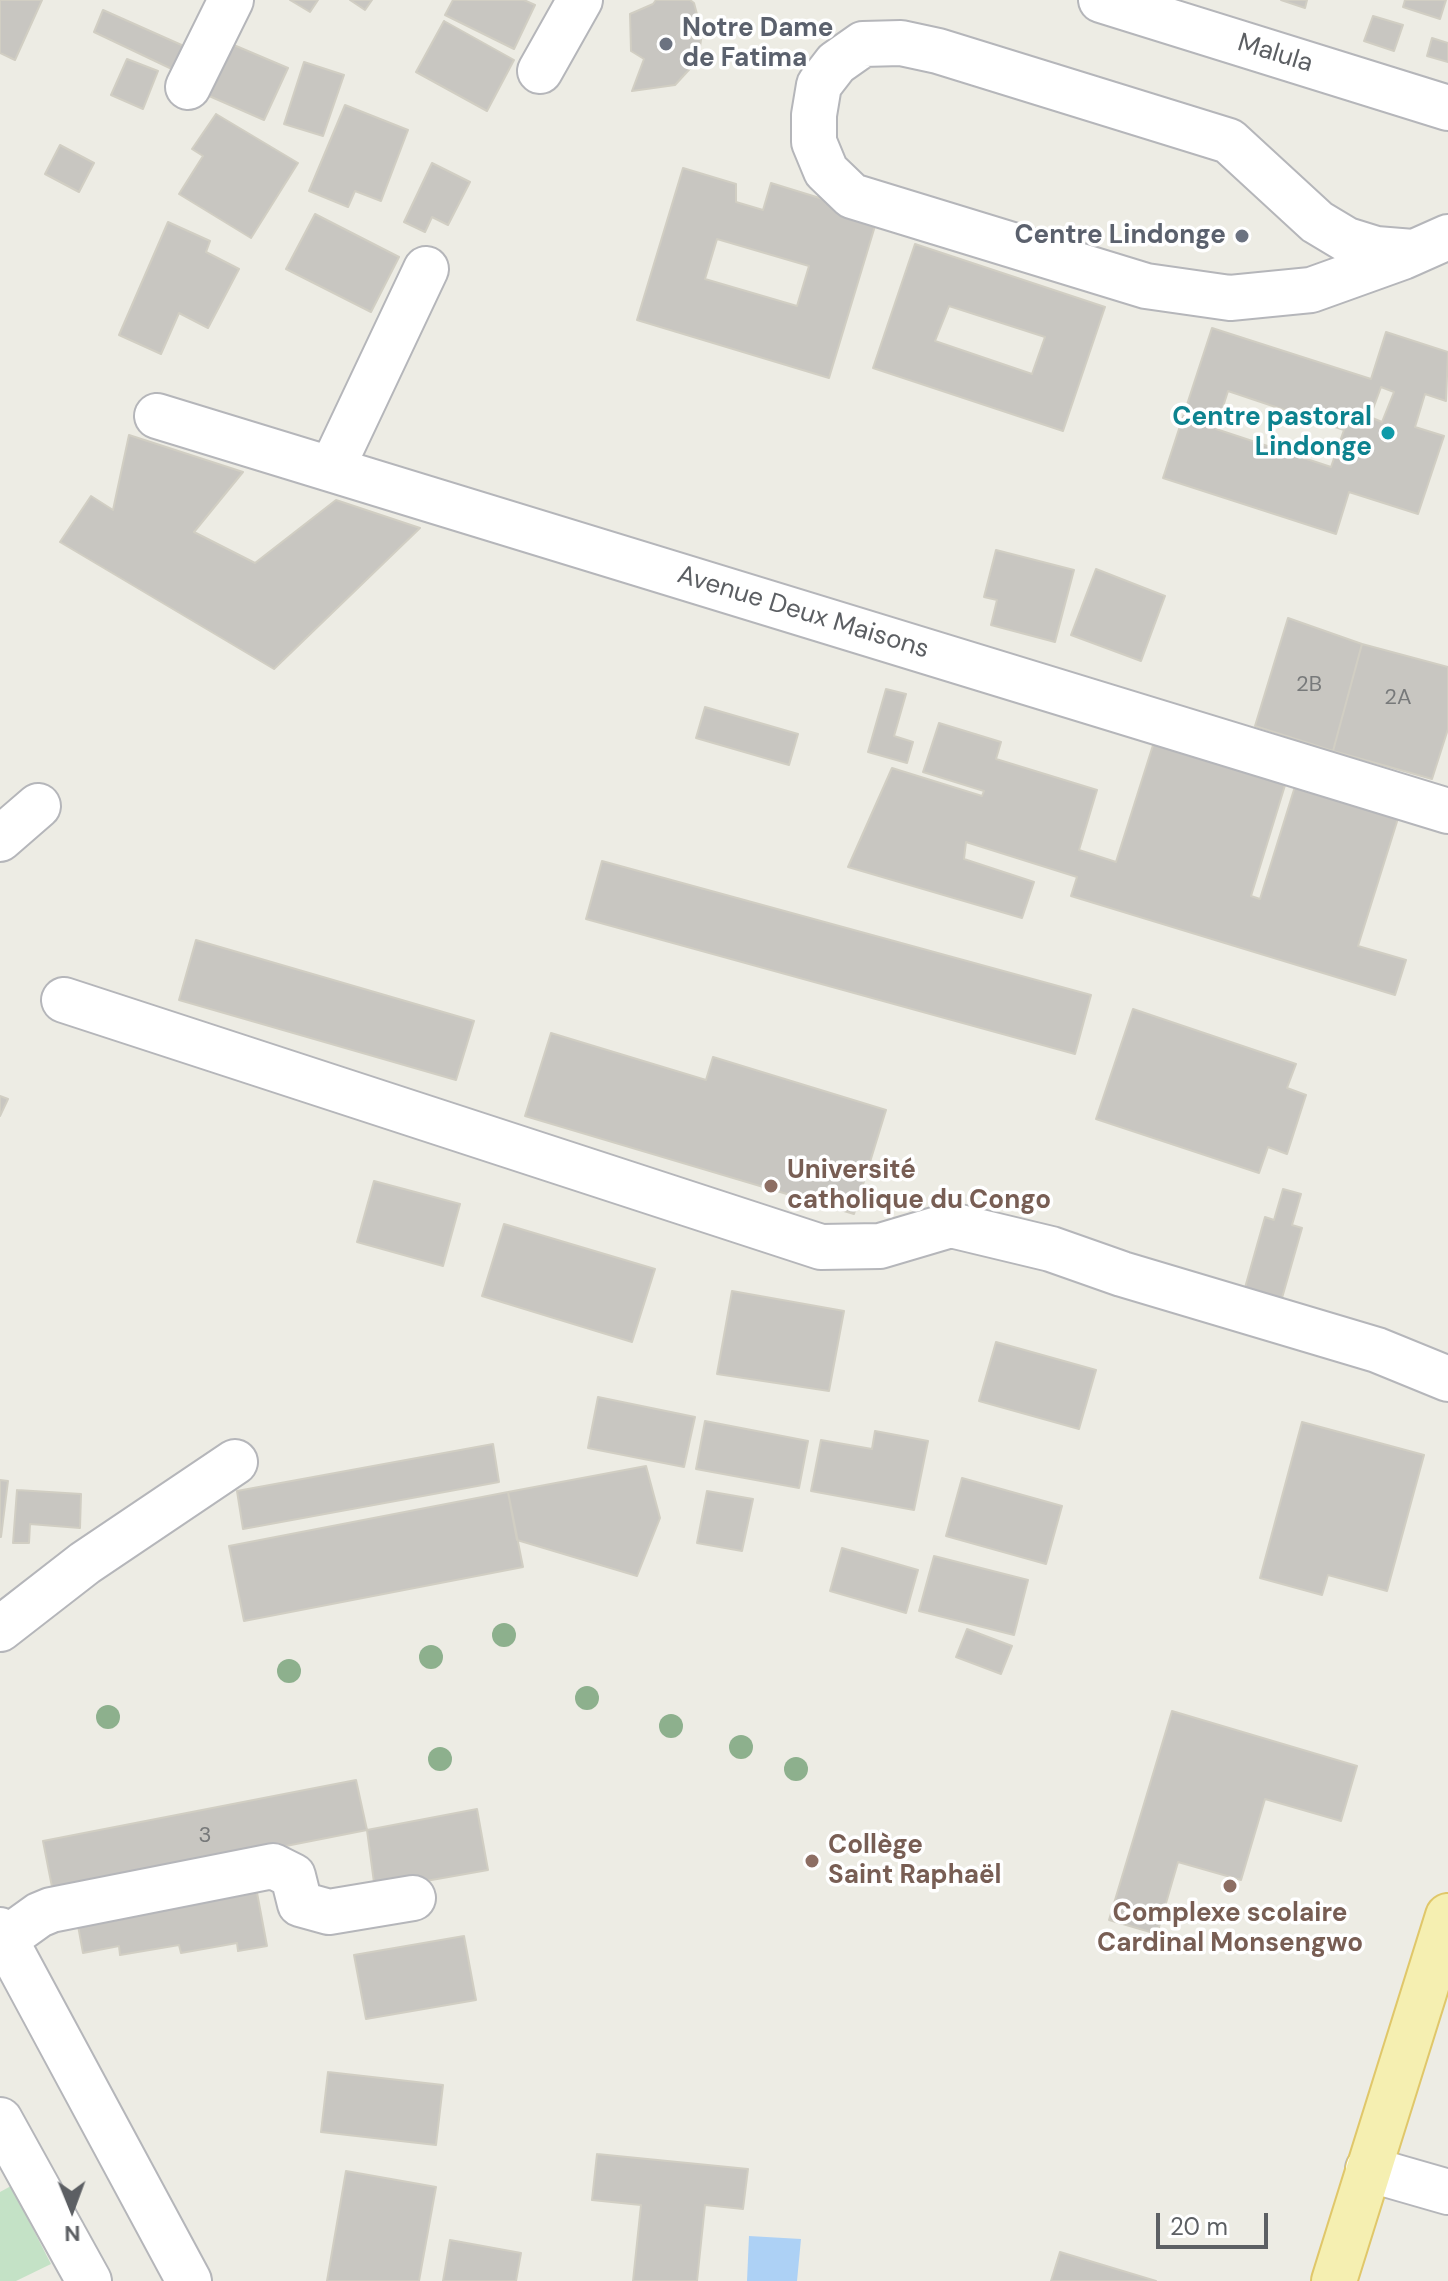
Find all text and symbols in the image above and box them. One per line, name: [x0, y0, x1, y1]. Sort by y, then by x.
place label: Notre Dame de Fatima: [682, 13, 833, 74]
street label: Malula: [1234, 28, 1316, 80]
marker: Notre Dame de Fatima: [657, 35, 675, 53]
place label: Centre Lindonge: [1014, 220, 1226, 252]
marker: Centre Lindonge: [1233, 227, 1251, 245]
place label: Centre pastoral Lindonge: [1172, 402, 1372, 464]
marker: Centre pastoral Lindonge: [1379, 424, 1397, 442]
street label: Avenue Deux Maisons: [673, 560, 933, 666]
house number: 2B: [1296, 672, 1322, 698]
house number: 2A: [1384, 685, 1412, 711]
place label: Université catholique du Congo: [787, 1155, 1051, 1216]
marker: Université catholique du Congo: [762, 1177, 780, 1195]
house number: 3: [198, 1823, 212, 1849]
place label: Collège Saint Raphaël: [828, 1830, 1002, 1892]
marker: Collège Saint Raphaël: [803, 1852, 821, 1870]
marker: Complexe scolaire Cardinal Monsengwo: [1221, 1877, 1239, 1895]
place label: Complexe scolaire Cardinal Monsengwo: [1097, 1898, 1363, 1960]
north arrow: [32, 2169, 112, 2249]
scale bar: [1160, 2197, 1272, 2247]
text: 20 m: [1170, 2211, 1228, 2242]
text: N: [64, 2219, 81, 2248]

